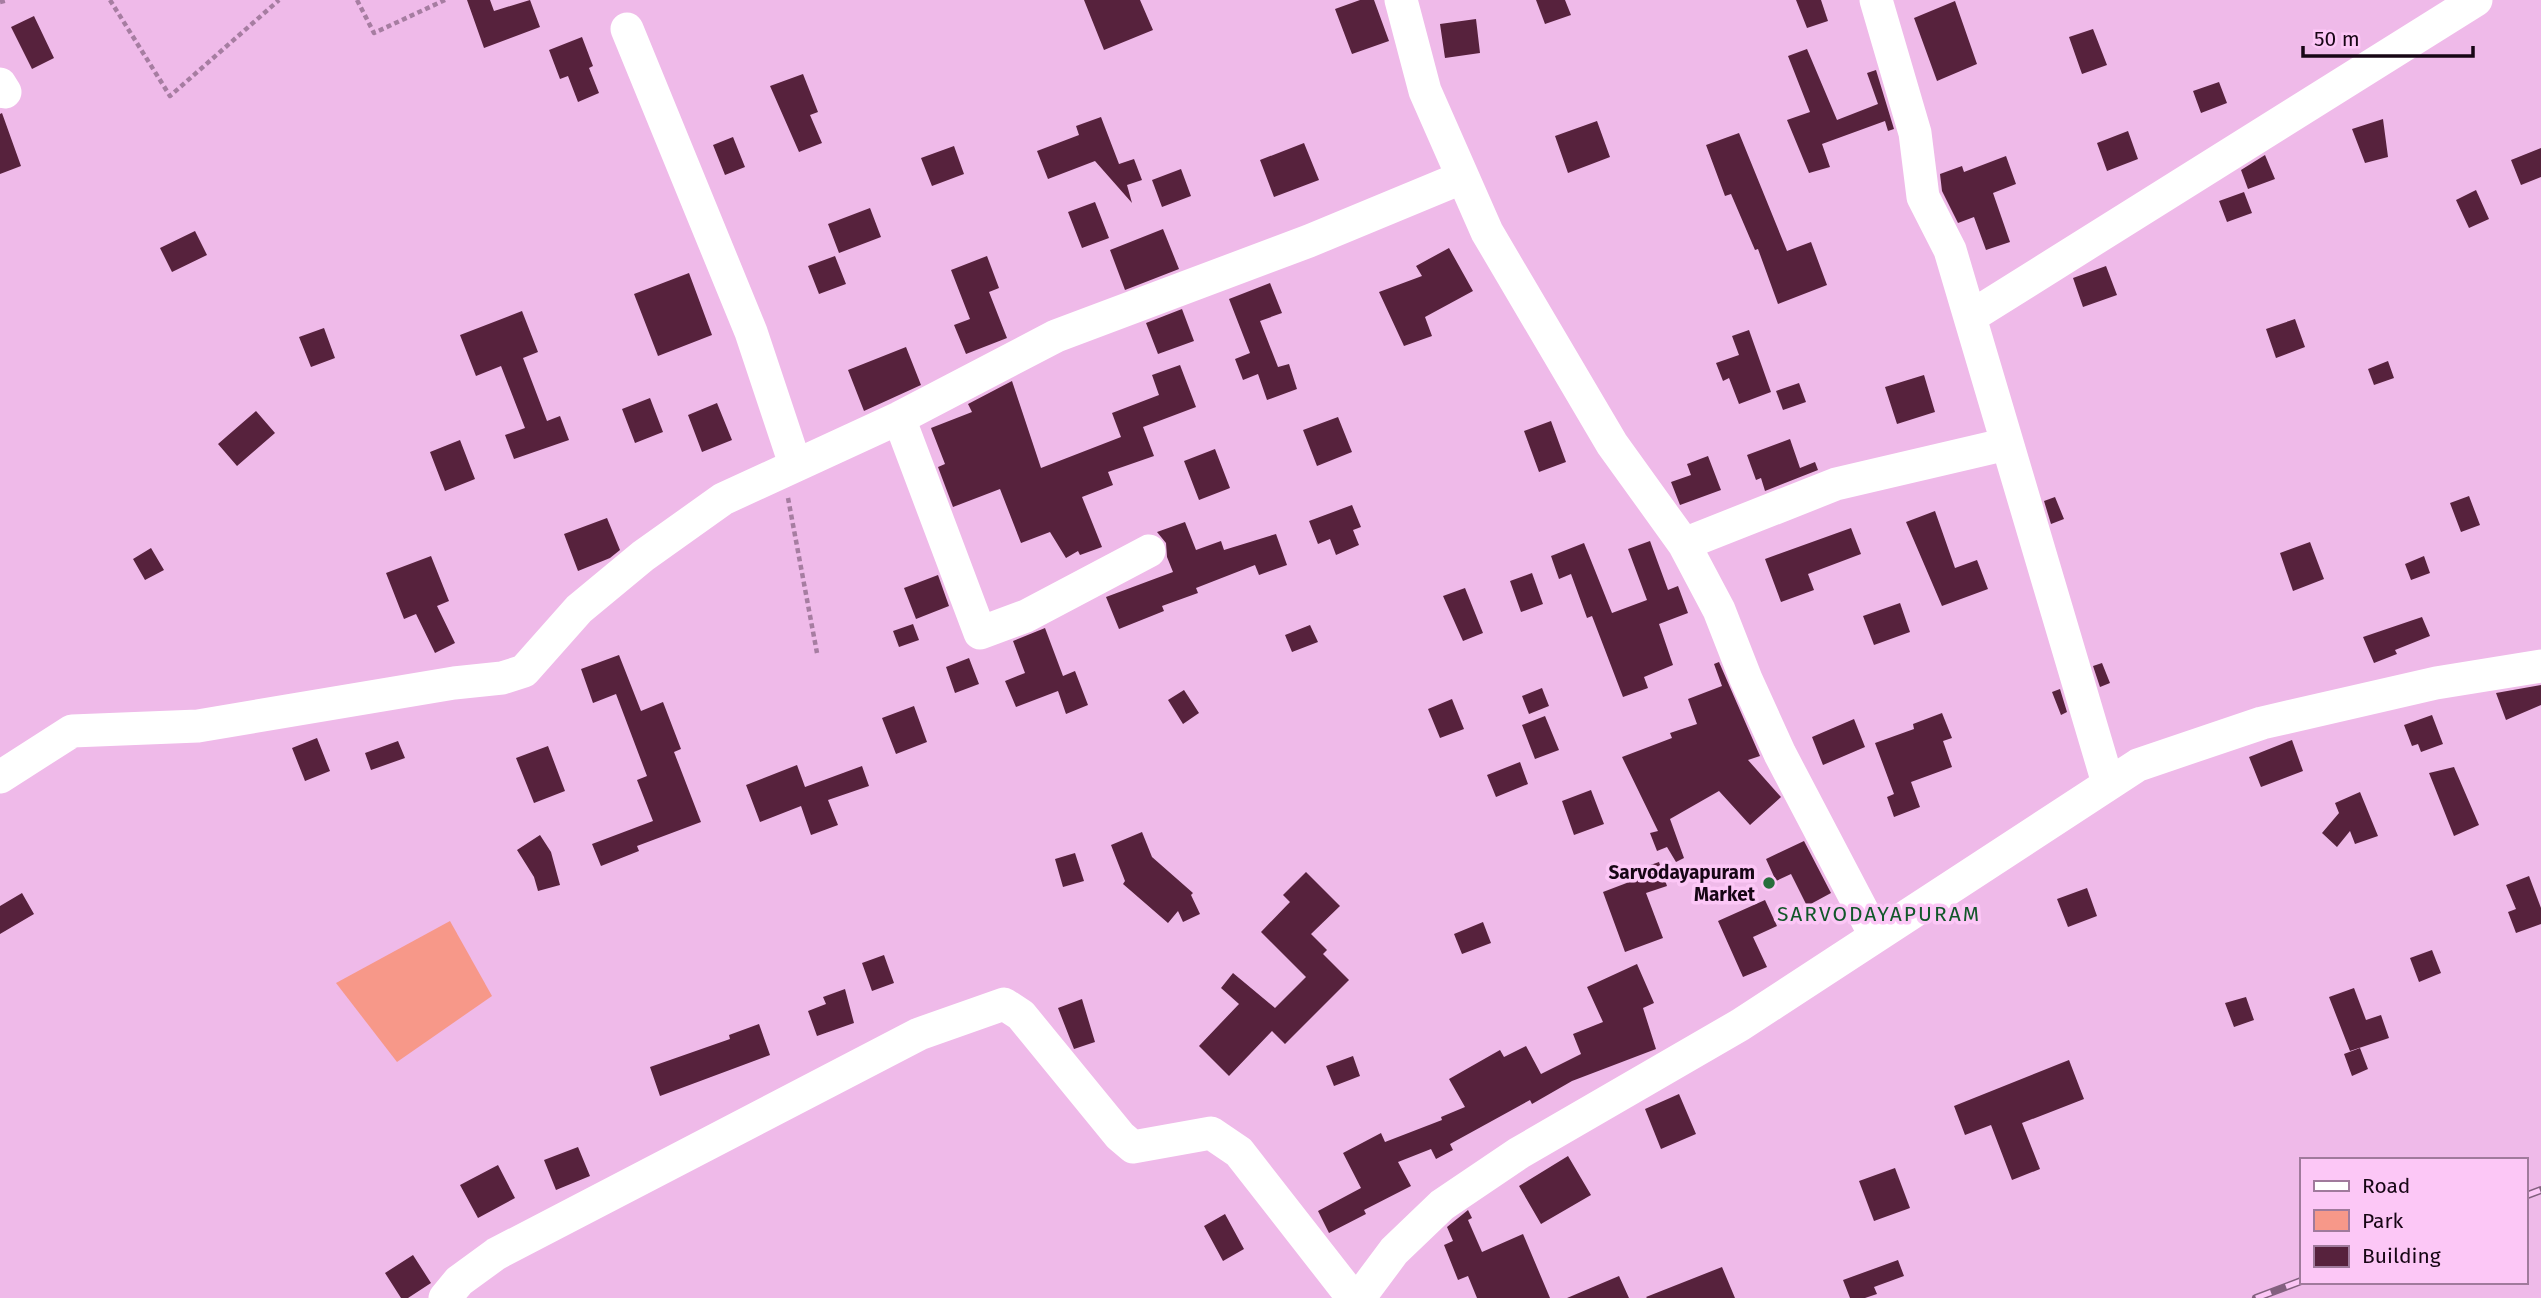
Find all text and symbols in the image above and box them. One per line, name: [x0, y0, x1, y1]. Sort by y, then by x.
scale bar: [2303, 14, 2473, 58]
text: 50 m: [2314, 26, 2360, 52]
place label: Sarvodayapuram Market: [1608, 861, 1756, 906]
marker: Sarvodayapuram Market: [1761, 875, 1777, 891]
district label: SARVODAYAPURAM: [1777, 901, 1981, 927]
legend: [2300, 1158, 2527, 1284]
text: Road: [2362, 1173, 2410, 1199]
text: Park: [2362, 1208, 2404, 1234]
text: Building: [2362, 1243, 2441, 1269]

